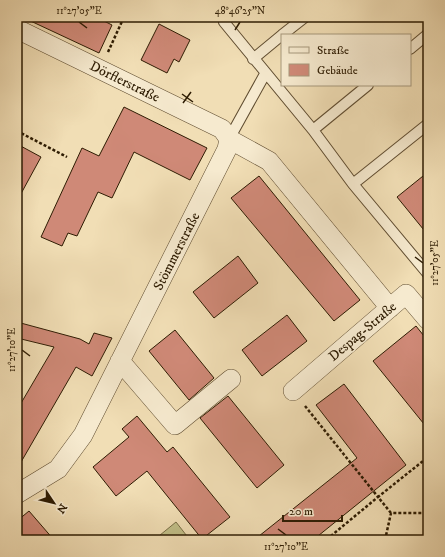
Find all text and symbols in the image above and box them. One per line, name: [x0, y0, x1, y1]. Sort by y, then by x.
text: 11°27'05"E: [56, 5, 102, 17]
text: 48°46'25"N: [215, 5, 265, 17]
legend: [281, 34, 411, 86]
text: Straße: [317, 43, 349, 58]
street label: Dörflerstraße: [87, 57, 163, 107]
text: Gebäude: [317, 63, 358, 78]
street label: Stömmerstraße: [150, 209, 204, 294]
text: 11°27'05"E: [429, 240, 441, 286]
street label: Despag-Straße: [325, 298, 401, 366]
text: 11°27'10"E: [6, 328, 18, 372]
north arrow: [34, 483, 74, 523]
scale bar: [283, 497, 342, 523]
text: N: [53, 500, 70, 516]
text: 20 m: [289, 504, 313, 519]
text: 11°27'10"E: [264, 541, 308, 553]

